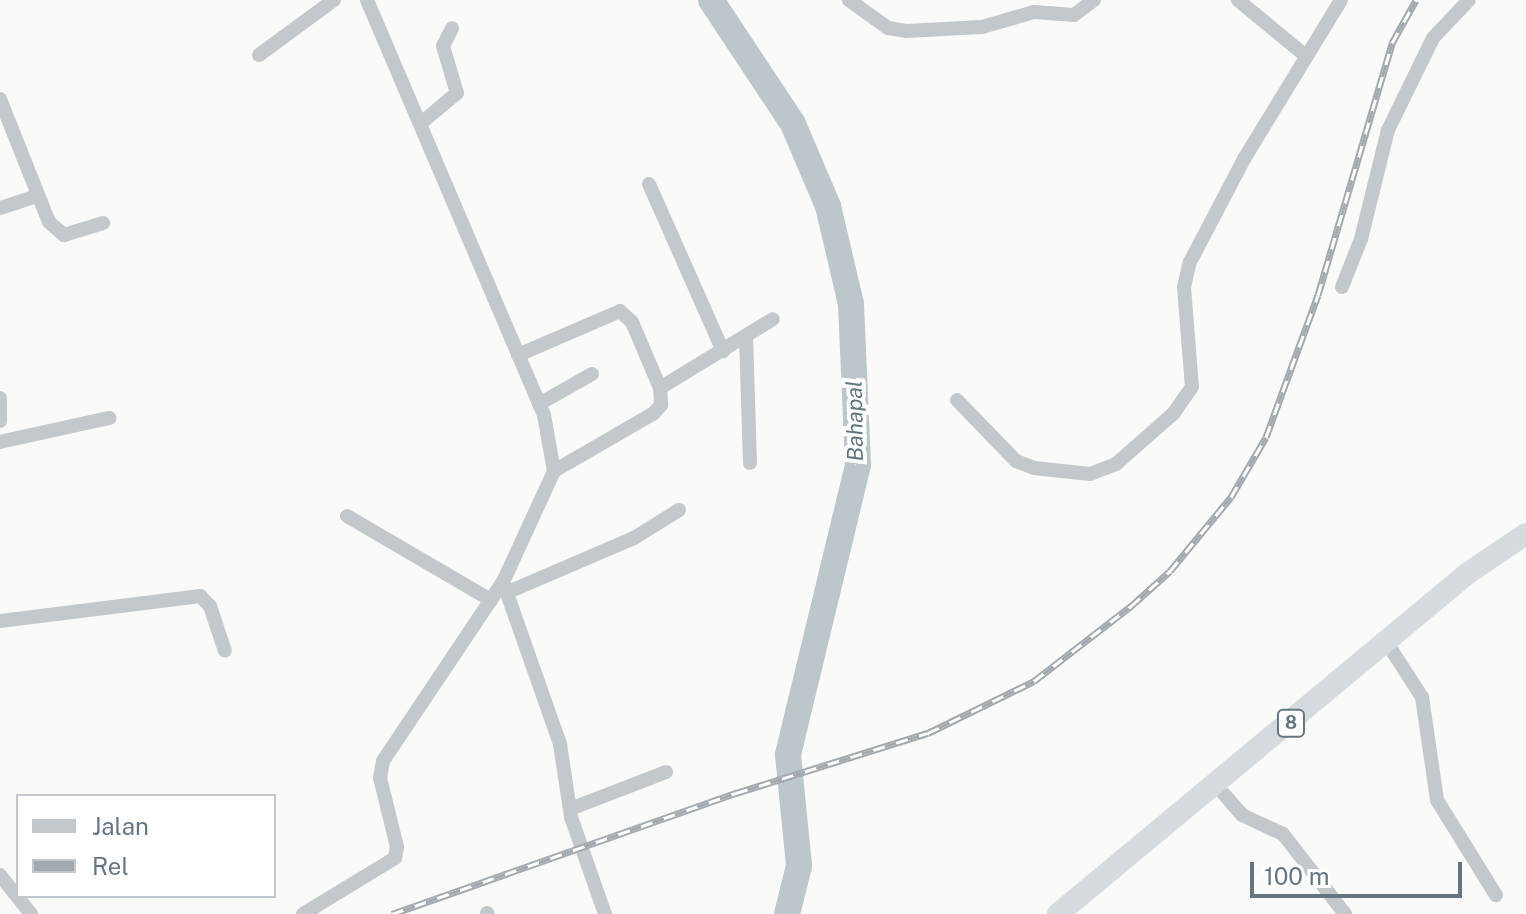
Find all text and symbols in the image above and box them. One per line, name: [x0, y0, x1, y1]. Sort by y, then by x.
water label: Bahapal: [841, 380, 869, 462]
road number: 8: [1275, 709, 1307, 737]
legend: [16, 794, 276, 898]
text: Jalan: [92, 812, 149, 840]
scale bar: [1254, 846, 1466, 896]
text: Rel: [92, 852, 129, 880]
text: 100 m: [1264, 862, 1330, 890]

